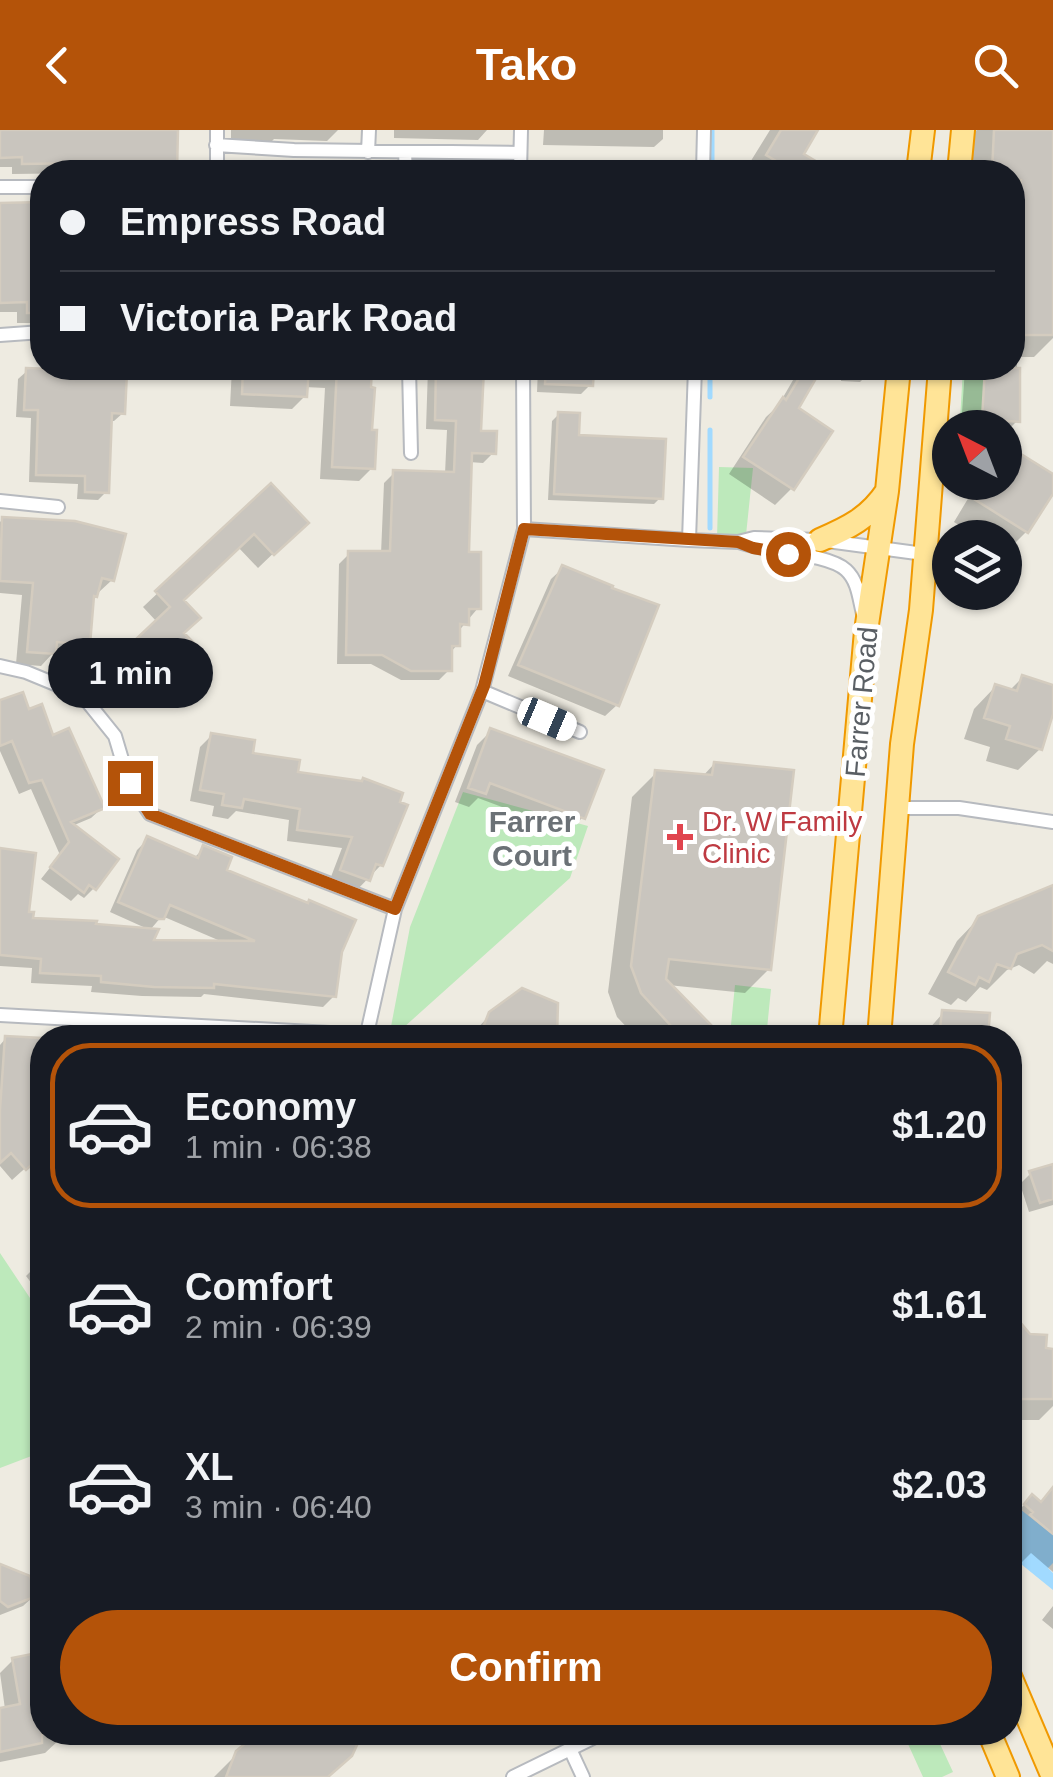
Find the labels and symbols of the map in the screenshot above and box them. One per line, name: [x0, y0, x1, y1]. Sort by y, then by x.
north arrow: [932, 410, 1022, 500]
route start: [766, 532, 811, 577]
street label: Farrer Road: [839, 626, 884, 779]
callout: 1 min: [48, 638, 212, 708]
car: [514, 693, 580, 745]
route end: [108, 761, 153, 806]
district label: Farrer Court: [489, 805, 576, 872]
place label: Dr. W Family Clinic: [702, 806, 862, 869]
marker: Dr. W Family Clinic: [667, 824, 693, 850]

